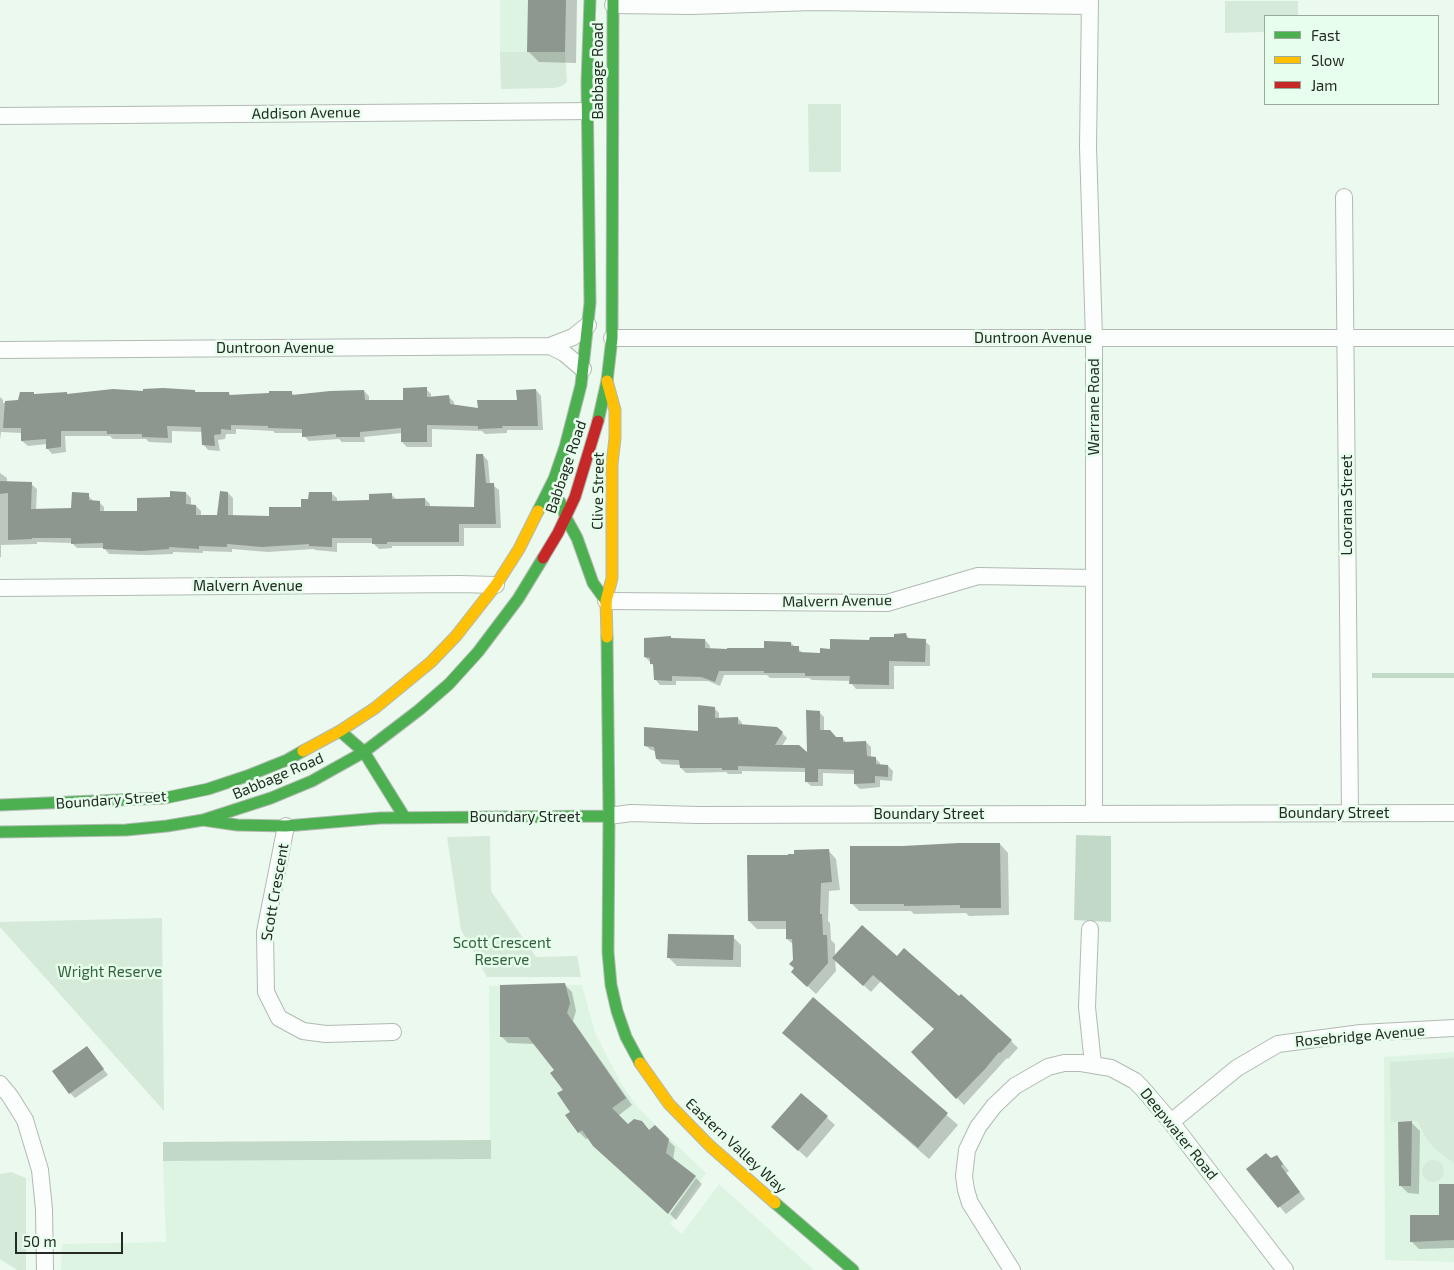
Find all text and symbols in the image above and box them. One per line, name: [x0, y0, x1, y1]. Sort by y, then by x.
legend: [1264, 15, 1439, 105]
street label: Babbage Road: [589, 22, 607, 120]
text: Fast: [1311, 26, 1340, 44]
text: Slow: [1311, 51, 1345, 69]
text: Jam: [1311, 76, 1337, 94]
street label: Addison Avenue: [251, 103, 361, 123]
street label: Duntroon Avenue: [974, 329, 1092, 347]
street label: Duntroon Avenue: [216, 339, 334, 357]
street label: Warrane Road: [1085, 358, 1103, 456]
street label: Babbage Road: [542, 418, 590, 516]
street label: Clive Street: [588, 452, 608, 530]
street label: Loorana Street: [1338, 455, 1356, 555]
street label: Malvern Avenue: [193, 577, 303, 595]
street label: Malvern Avenue: [782, 591, 892, 611]
street label: Babbage Road: [230, 749, 326, 803]
street label: Boundary Street: [55, 787, 167, 813]
street label: Boundary Street: [1279, 804, 1389, 822]
street label: Boundary Street: [874, 805, 984, 823]
street label: Boundary Street: [470, 808, 580, 826]
street label: Scott Crescent: [258, 842, 292, 942]
park label: Scott Crescent Reserve: [453, 934, 551, 969]
park label: Wright Reserve: [58, 963, 162, 981]
street label: Rosebridge Avenue: [1294, 1021, 1426, 1051]
street label: Deepwater Road: [1136, 1084, 1222, 1184]
street label: Eastern Valley Way: [682, 1095, 790, 1197]
scale bar: [18, 1222, 125, 1254]
text: 50 m: [23, 1232, 57, 1250]

